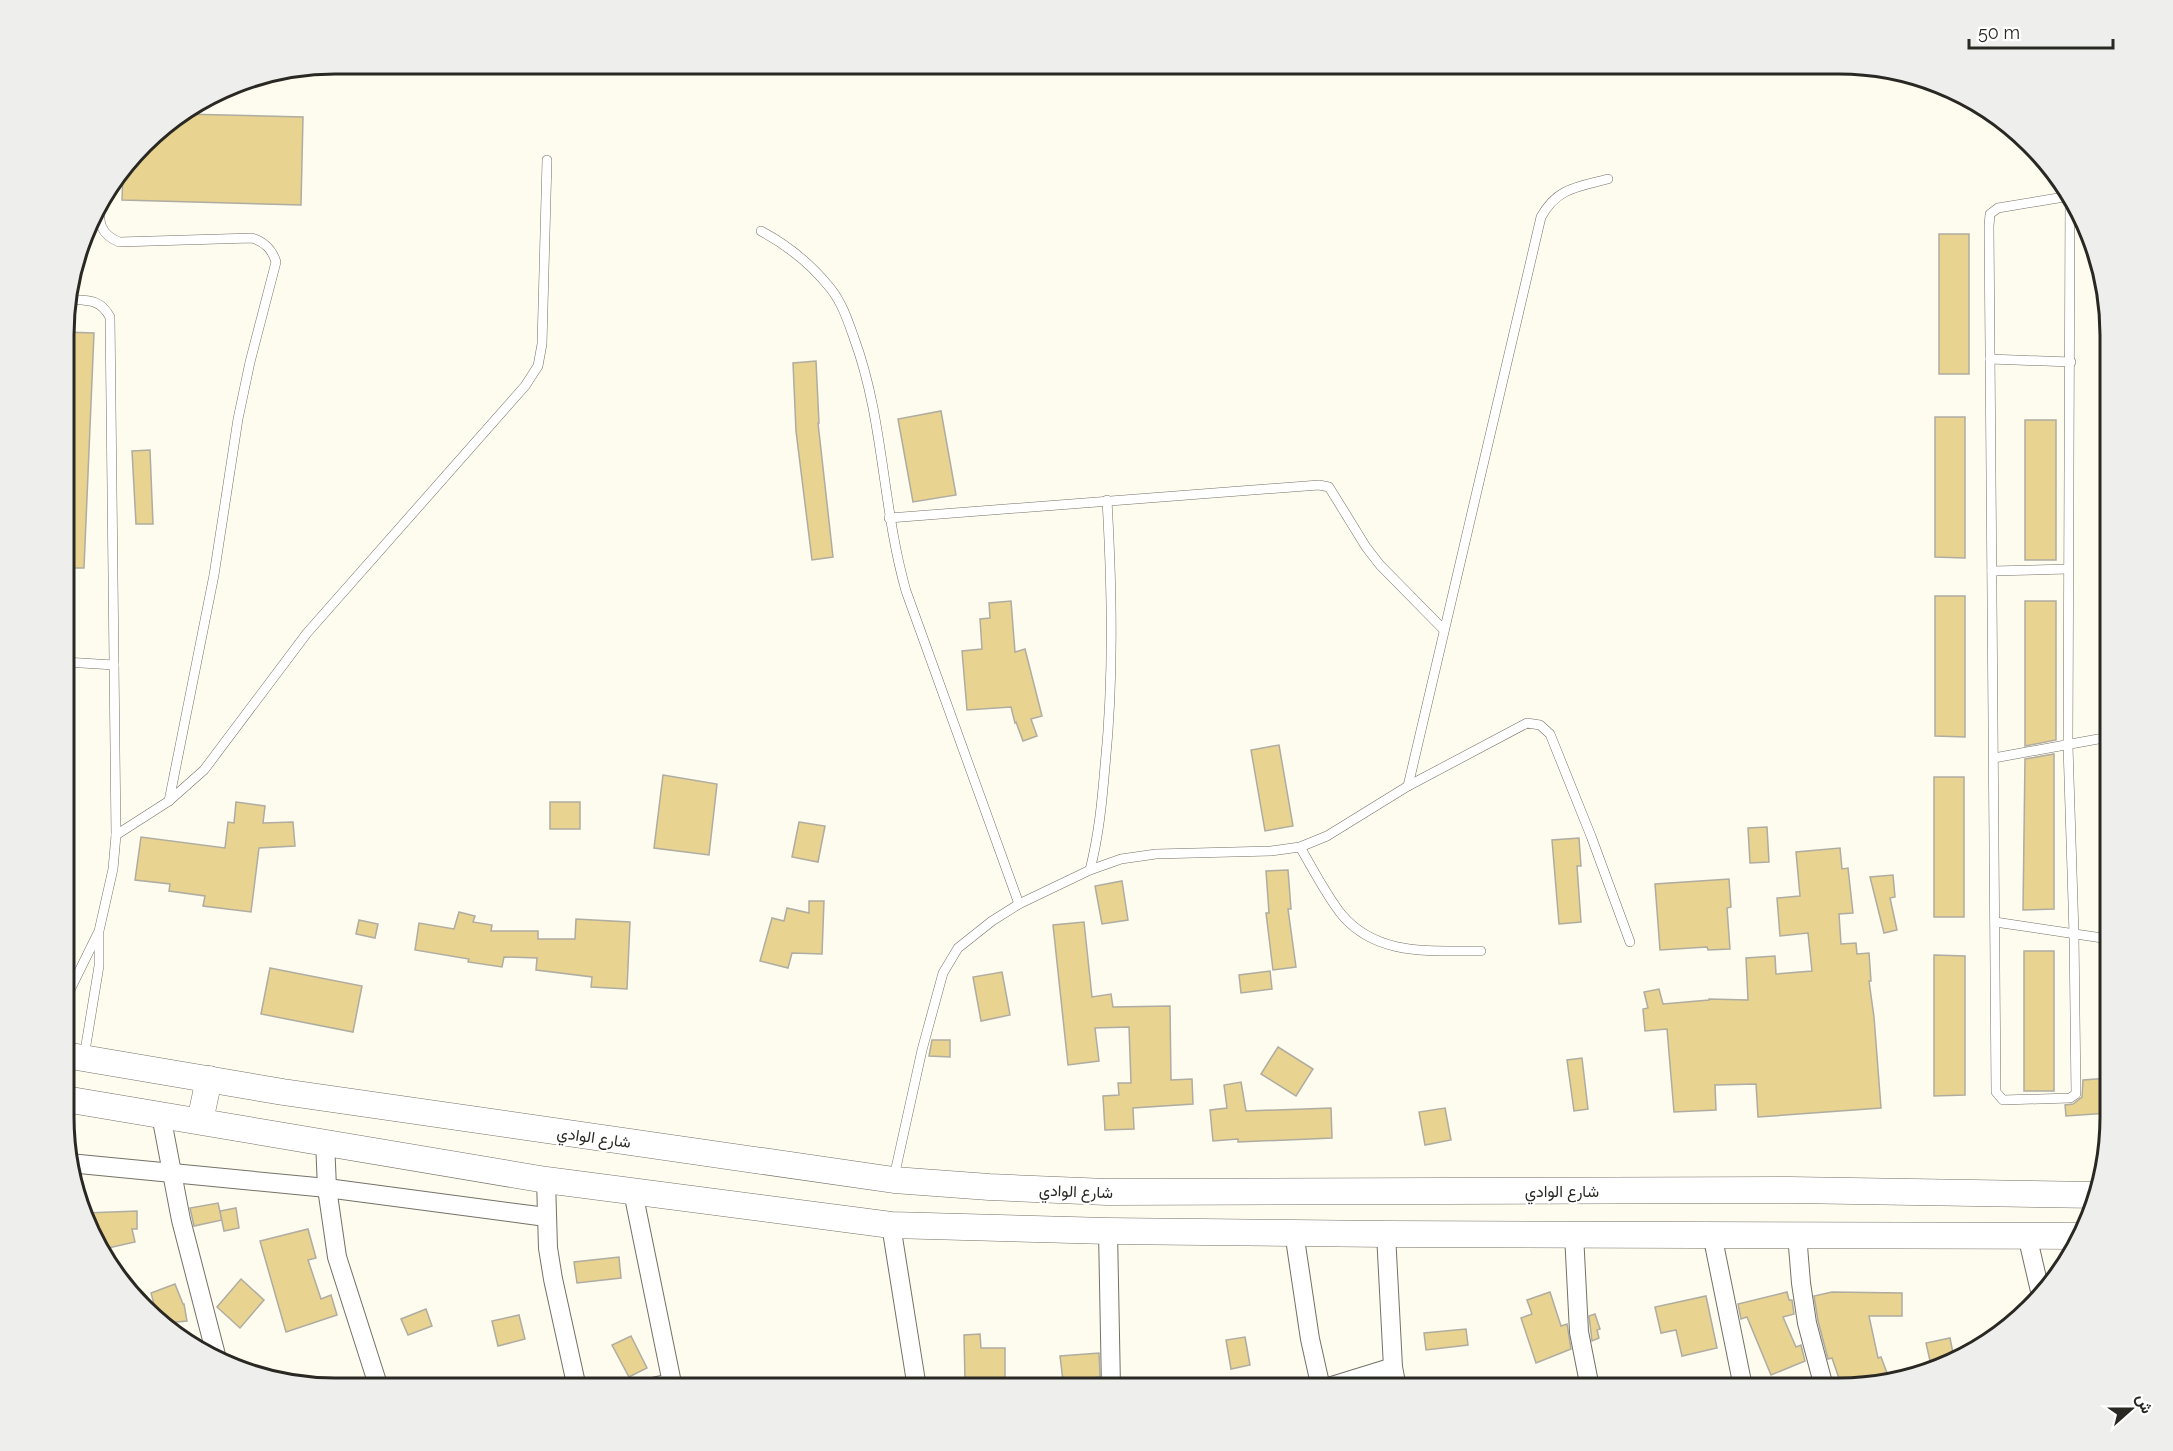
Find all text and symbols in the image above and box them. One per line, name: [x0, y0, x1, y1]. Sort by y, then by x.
scale bar: [1969, 12, 2113, 50]
text: 50 m: [1978, 22, 2020, 43]
street label: شارع الوادي: [555, 1123, 632, 1156]
street label: شارع الوادي: [1038, 1181, 1113, 1206]
street label: شارع الوادي: [1525, 1182, 1599, 1205]
north arrow: [2101, 1379, 2161, 1439]
text: ش: [2132, 1391, 2157, 1416]

